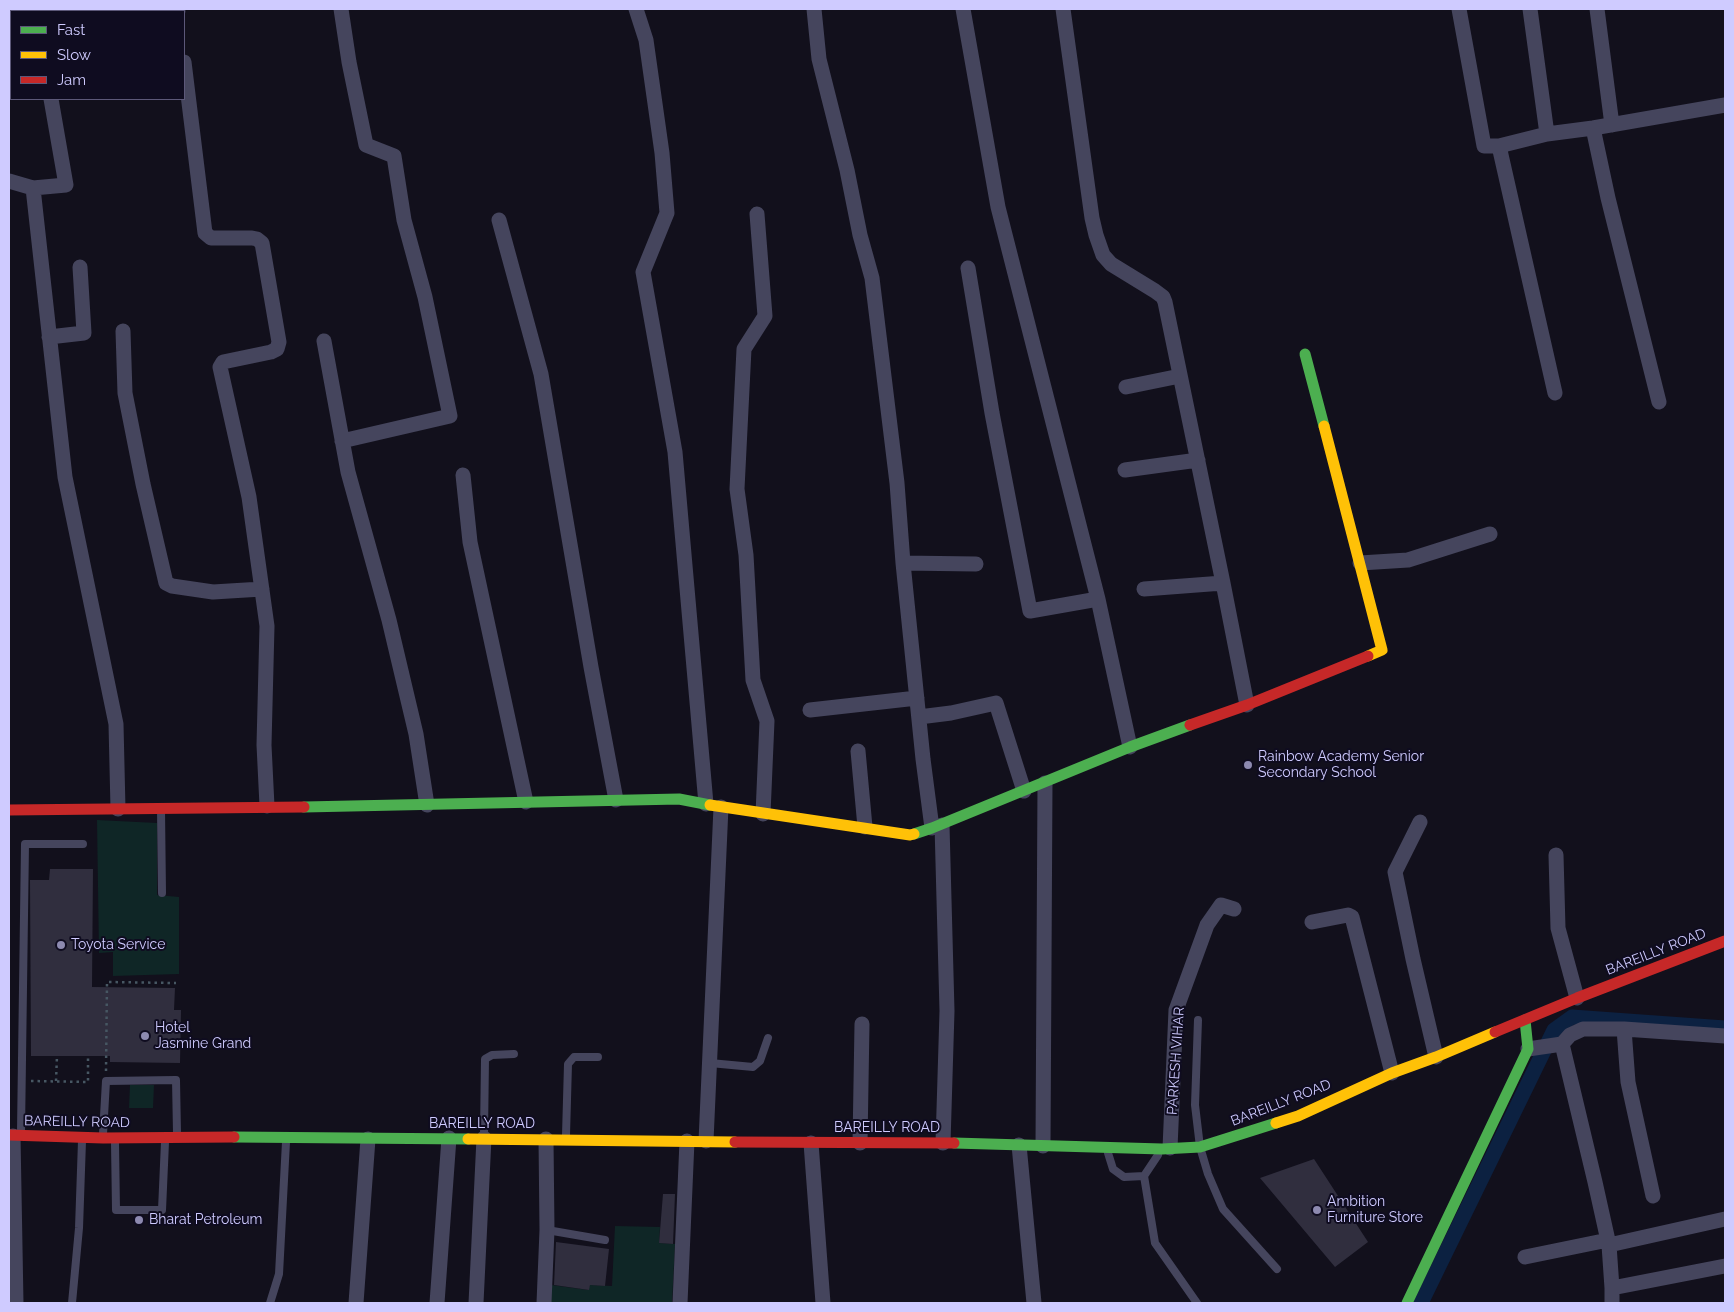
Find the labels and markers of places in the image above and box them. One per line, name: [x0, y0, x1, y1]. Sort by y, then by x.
place label: Rainbow Academy Senior Secondary School: [1258, 749, 1424, 782]
marker: Rainbow Academy Senior Secondary School: [1242, 759, 1254, 771]
place label: Toyota Service: [71, 937, 165, 953]
marker: Toyota Service: [55, 939, 67, 951]
place label: Hotel Jasmine Grand: [155, 1020, 251, 1052]
marker: Hotel Jasmine Grand: [139, 1030, 151, 1042]
place label: Ambition Furniture Store: [1327, 1194, 1423, 1226]
marker: Ambition Furniture Store: [1311, 1204, 1323, 1216]
place label: Bharat Petroleum: [149, 1212, 262, 1228]
marker: Bharat Petroleum: [133, 1214, 145, 1226]

